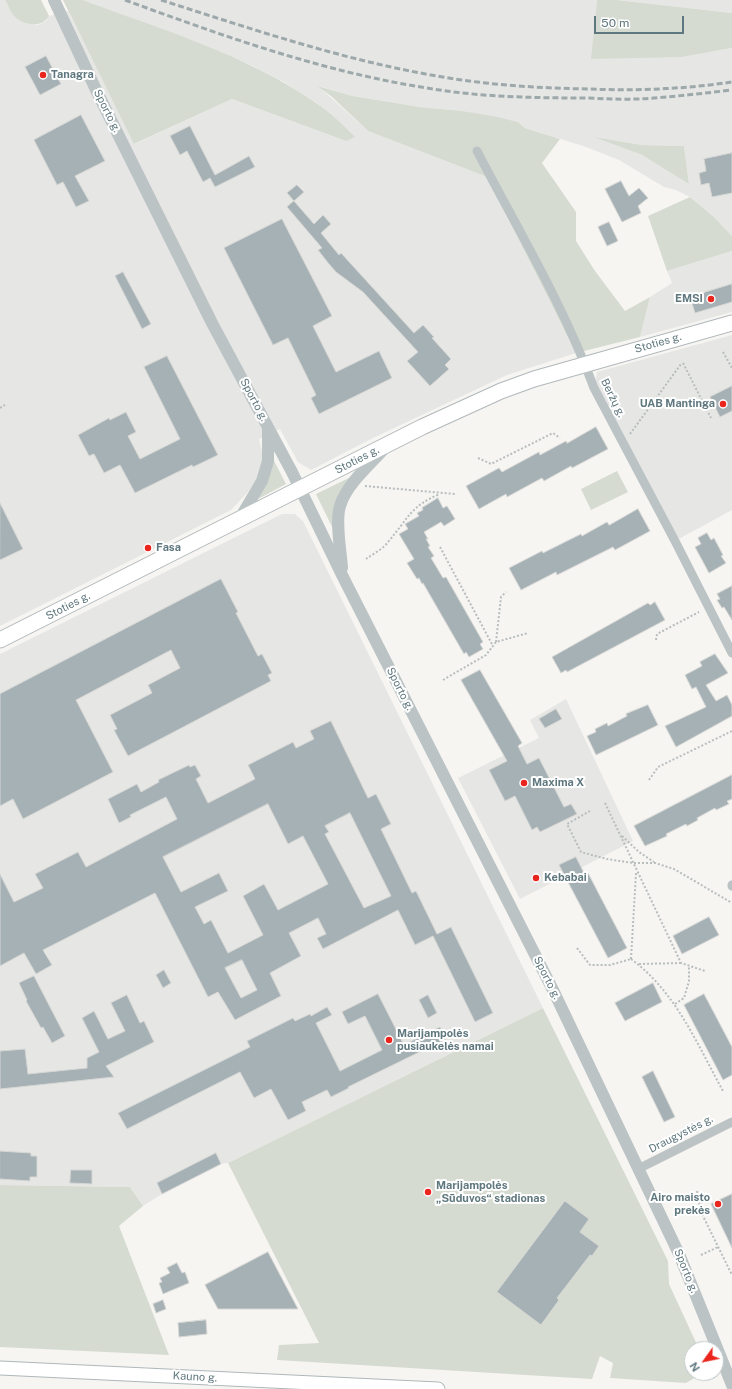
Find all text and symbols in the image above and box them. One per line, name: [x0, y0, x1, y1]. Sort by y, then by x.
scale bar: [596, 8, 686, 34]
text: 50 m: [601, 16, 629, 30]
place label: Tanagra: [51, 68, 94, 82]
marker: Tanagra: [38, 70, 48, 80]
street label: Sporto g.: [91, 87, 123, 135]
place label: EMSI: [675, 292, 703, 306]
marker: EMSI: [706, 294, 716, 304]
street label: Stoties g.: [633, 330, 683, 356]
street label: Sporto g.: [237, 376, 271, 424]
street label: Beržų g.: [598, 376, 628, 420]
place label: UAB Mantinga: [640, 397, 715, 411]
marker: UAB Mantinga: [718, 399, 728, 409]
street label: Stoties g.: [333, 443, 381, 477]
place label: Fasa: [156, 541, 181, 555]
marker: Fasa: [143, 543, 153, 553]
street label: Stoties g.: [44, 589, 92, 623]
street label: Sporto g.: [384, 665, 416, 713]
place label: Maxima X: [532, 776, 584, 790]
marker: Maxima X: [519, 778, 529, 788]
place label: Kebabai: [544, 871, 587, 885]
marker: Kebabai: [531, 873, 541, 883]
street label: Sporto g.: [531, 954, 563, 1002]
place label: Marijampolės pusiaukelės namai: [397, 1027, 494, 1053]
marker: Marijampolės pusiaukelės namai: [384, 1035, 394, 1045]
street label: Draugystės g.: [647, 1112, 715, 1156]
place label: Marijampolės „Sūduvos“ stadionas: [436, 1179, 545, 1205]
marker: Marijampolės „Sūduvos“ stadionas: [423, 1187, 433, 1197]
place label: Airo maisto prekės: [650, 1191, 710, 1217]
marker: Airo maisto prekės: [713, 1199, 723, 1209]
street label: Sporto g.: [671, 1247, 701, 1295]
north arrow: [684, 1341, 724, 1381]
text: N: [687, 1360, 702, 1374]
street label: Kauno g.: [172, 1369, 218, 1385]

